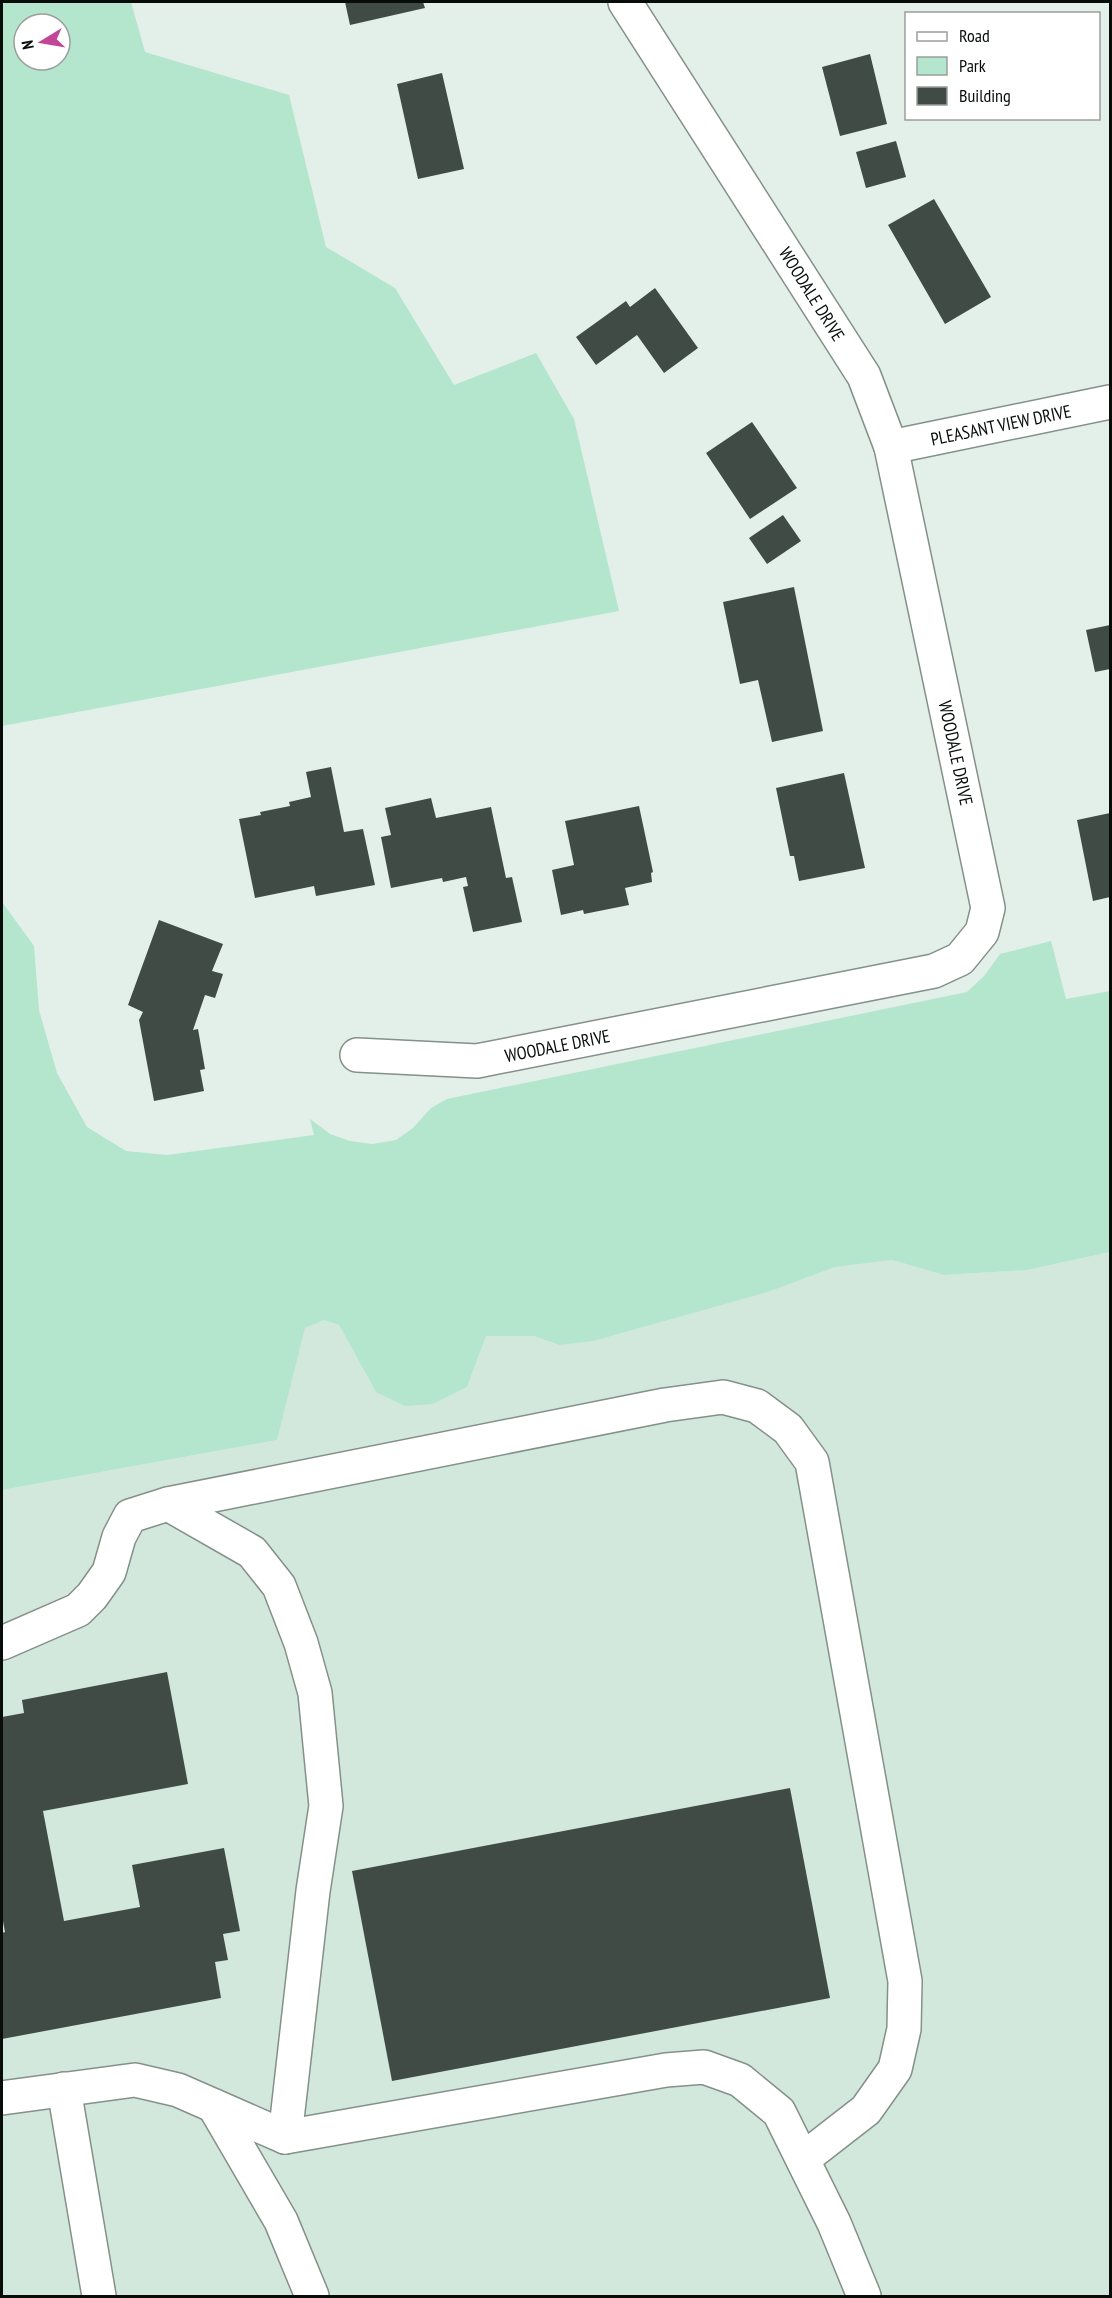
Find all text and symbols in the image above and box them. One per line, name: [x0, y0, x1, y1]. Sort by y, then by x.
north arrow: [12, 12, 72, 72]
legend: [905, 12, 1100, 120]
text: Road: [959, 24, 990, 47]
text: N: [17, 39, 38, 51]
text: Park: [959, 54, 986, 77]
text: Building: [959, 84, 1011, 107]
street label: WOODALE DRIVE: [774, 243, 850, 345]
street label: PLEASANT VIEW DRIVE: [928, 399, 1073, 450]
street label: WOODALE DRIVE: [934, 699, 978, 807]
street label: WOODALE DRIVE: [503, 1024, 612, 1067]

